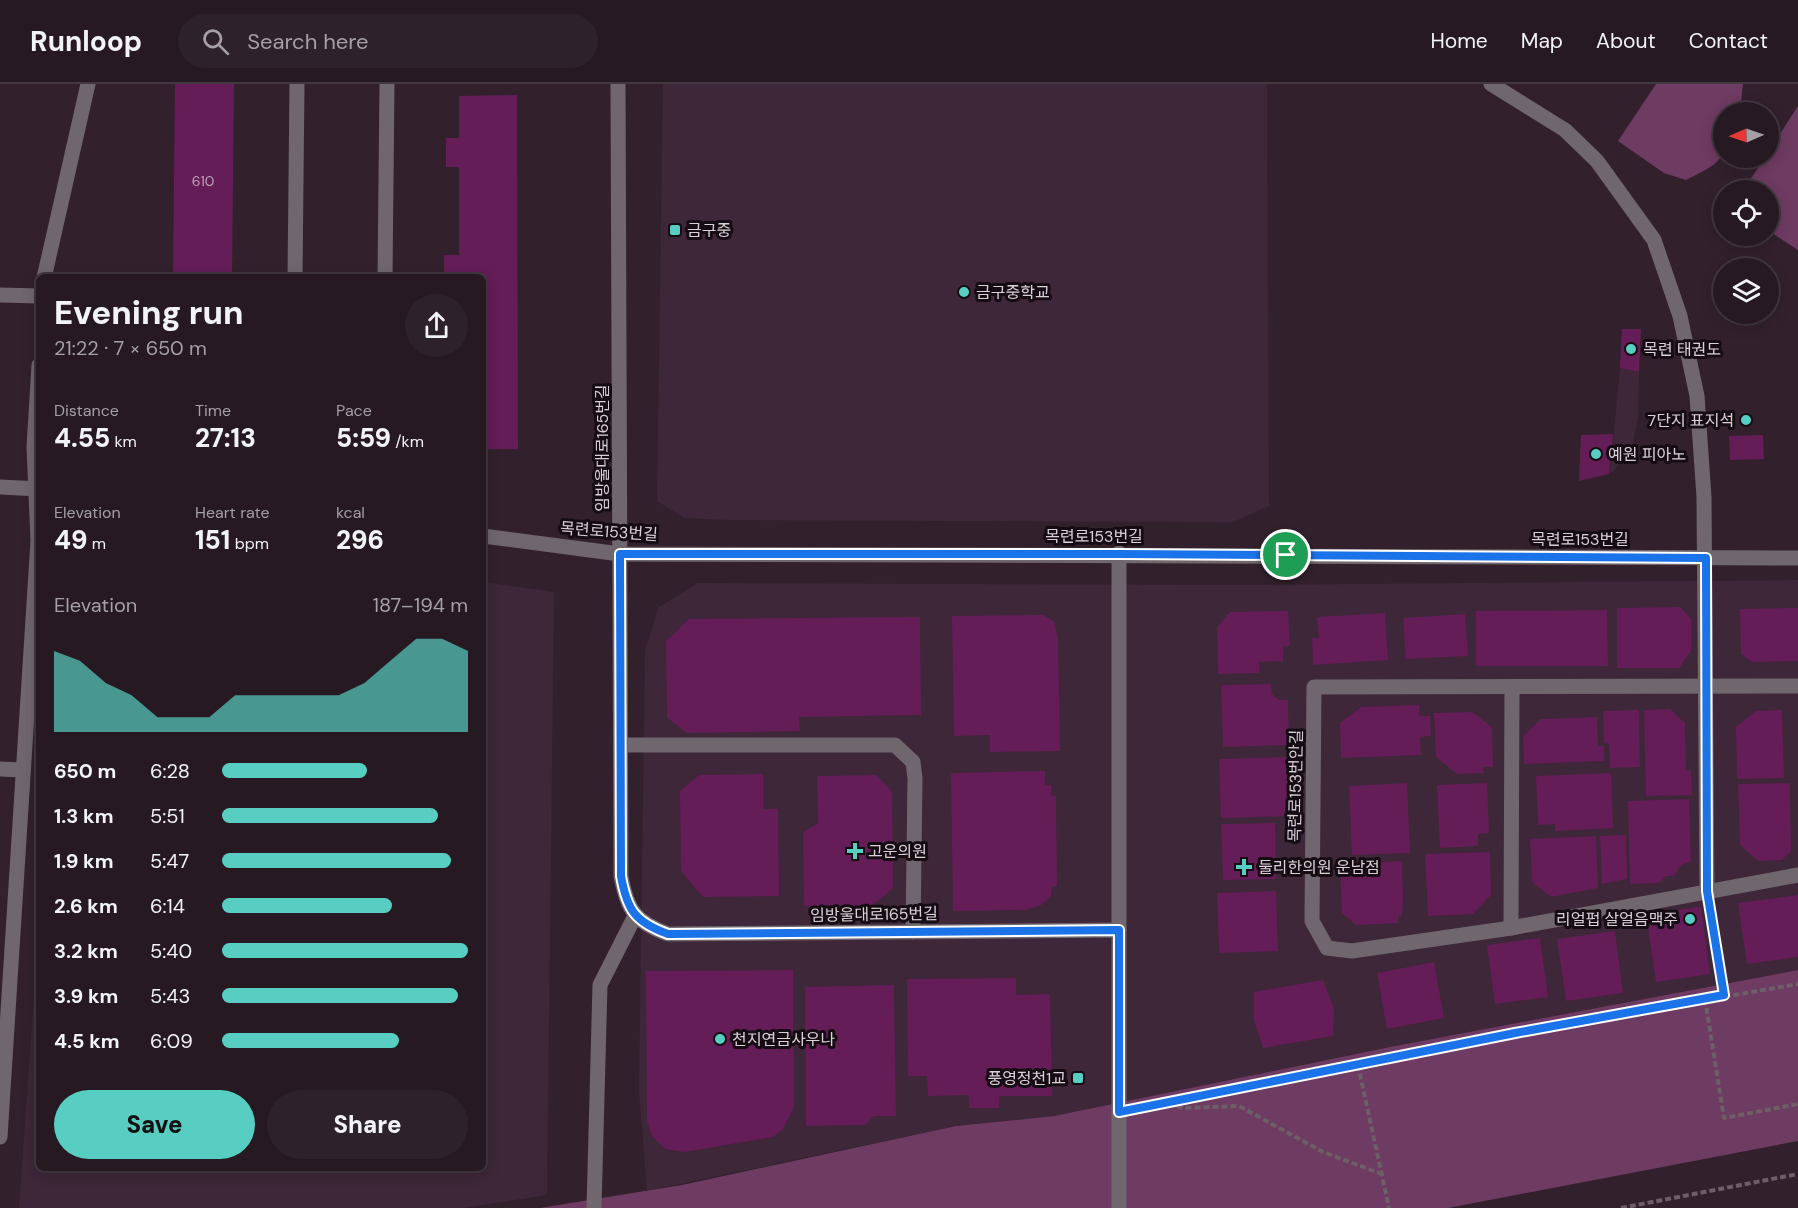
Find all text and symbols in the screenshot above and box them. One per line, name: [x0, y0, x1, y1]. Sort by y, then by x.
search box: [178, 14, 598, 68]
text: Runloop: [30, 23, 142, 60]
icon: search: [199, 25, 232, 58]
text: Search here: [247, 27, 369, 56]
text: Home: [1430, 27, 1488, 55]
text: Map: [1521, 27, 1563, 55]
text: About: [1596, 27, 1656, 55]
text: Contact: [1689, 27, 1768, 55]
north arrow: [1713, 102, 1779, 168]
map controls: [1713, 102, 1779, 324]
house number: 610: [192, 172, 214, 190]
button: locate: [1713, 180, 1779, 246]
place label: 금구중: [687, 220, 731, 241]
marker: 금구중: [668, 223, 682, 237]
button: layers: [1713, 258, 1779, 324]
place label: 금구중학교: [976, 282, 1050, 303]
marker: 금구중학교: [957, 285, 971, 299]
text: Evening run: [54, 291, 243, 334]
button: share: [405, 294, 468, 357]
text: 21:22 · 7 × 650 m: [54, 335, 207, 361]
place label: 목련 태권도: [1643, 339, 1721, 360]
marker: 목련 태권도: [1624, 342, 1638, 356]
street label: 임방울대로165번길: [592, 384, 613, 512]
text: Distance: [54, 400, 119, 421]
text: Time: [195, 400, 231, 421]
text: Pace: [336, 400, 372, 421]
place label: 7단지 표지석: [1648, 410, 1734, 431]
marker: 7단지 표지석: [1739, 413, 1753, 427]
text: 4.55: [54, 421, 110, 455]
text: 27:13: [195, 421, 256, 455]
text: 5:59: [336, 421, 391, 455]
text: km: [110, 431, 137, 452]
text: /km: [391, 431, 424, 452]
place label: 예원 피아노: [1608, 444, 1686, 465]
marker: 예원 피아노: [1589, 447, 1603, 461]
text: Elevation: [54, 502, 121, 523]
text: Heart rate: [195, 502, 270, 523]
text: kcal: [336, 502, 365, 523]
street label: 목련로153번길: [559, 518, 658, 545]
text: 49: [54, 523, 88, 557]
text: 151: [195, 523, 230, 557]
text: 296: [336, 523, 384, 557]
street label: 목련로153번길: [1045, 526, 1143, 547]
pin: [1260, 529, 1311, 580]
street label: 목련로153번길: [1531, 529, 1629, 550]
text: m: [88, 533, 106, 554]
text: bpm: [230, 533, 269, 554]
icon: arrive: [1269, 538, 1302, 571]
text: Elevation: [54, 592, 137, 618]
text: 187–194 m: [373, 592, 468, 618]
street label: 목련로153번안길: [1284, 730, 1307, 842]
text: 650 m: [54, 758, 116, 784]
text: 6:28: [150, 758, 190, 784]
text: 1.3 km: [54, 803, 113, 829]
text: 5:51: [150, 803, 185, 829]
place label: 고운의원: [868, 841, 927, 862]
marker: 고운의원: [846, 842, 864, 860]
text: 1.9 km: [54, 848, 114, 874]
text: 5:47: [150, 848, 189, 874]
place label: 둘리한의원 운남점: [1258, 857, 1380, 878]
marker: 둘리한의원 운남점: [1235, 858, 1253, 876]
text: 2.6 km: [54, 893, 118, 919]
text: 6:14: [150, 893, 185, 919]
street label: 임방울대로165번길: [810, 903, 938, 926]
place label: 리얼펍 살얼음맥주: [1556, 909, 1678, 930]
marker: 리얼펍 살얼음맥주: [1683, 912, 1697, 926]
text: 3.2 km: [54, 938, 118, 964]
text: 5:40: [150, 938, 192, 964]
text: 3.9 km: [54, 983, 118, 1009]
text: 5:43: [150, 983, 190, 1009]
text: 4.5 km: [54, 1028, 120, 1054]
text: 6:09: [150, 1028, 193, 1054]
place label: 천지연금사우나: [732, 1029, 835, 1050]
marker: 천지연금사우나: [713, 1032, 727, 1046]
place label: 풍영정천1교: [987, 1068, 1066, 1089]
marker: 풍영정천1교: [1071, 1071, 1085, 1085]
button: Save: [54, 1090, 255, 1159]
button: Share: [267, 1090, 468, 1159]

